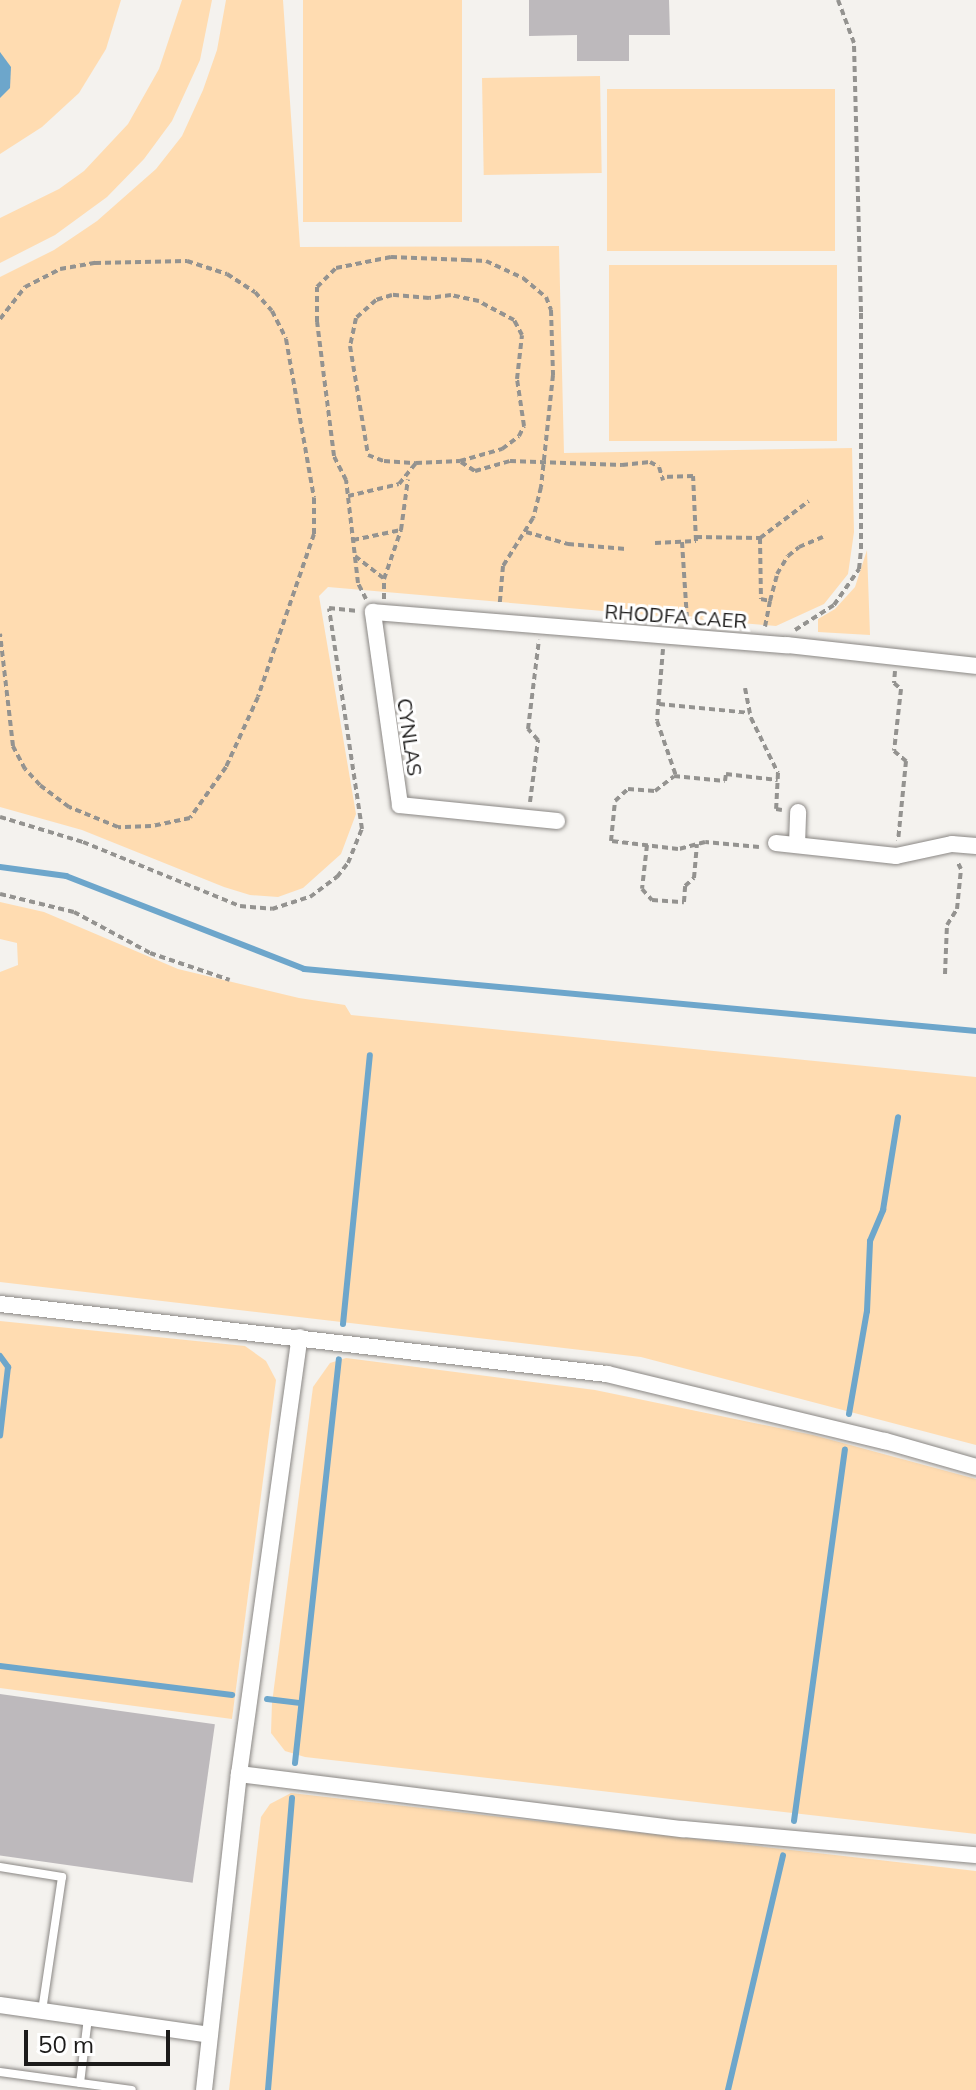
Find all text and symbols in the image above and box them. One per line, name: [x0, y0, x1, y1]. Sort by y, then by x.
street label: RHODFA CAER: [604, 599, 748, 633]
street label: CYNLAS: [393, 697, 427, 777]
scale bar: [28, 2014, 174, 2064]
text: 50 m: [38, 2029, 94, 2059]

